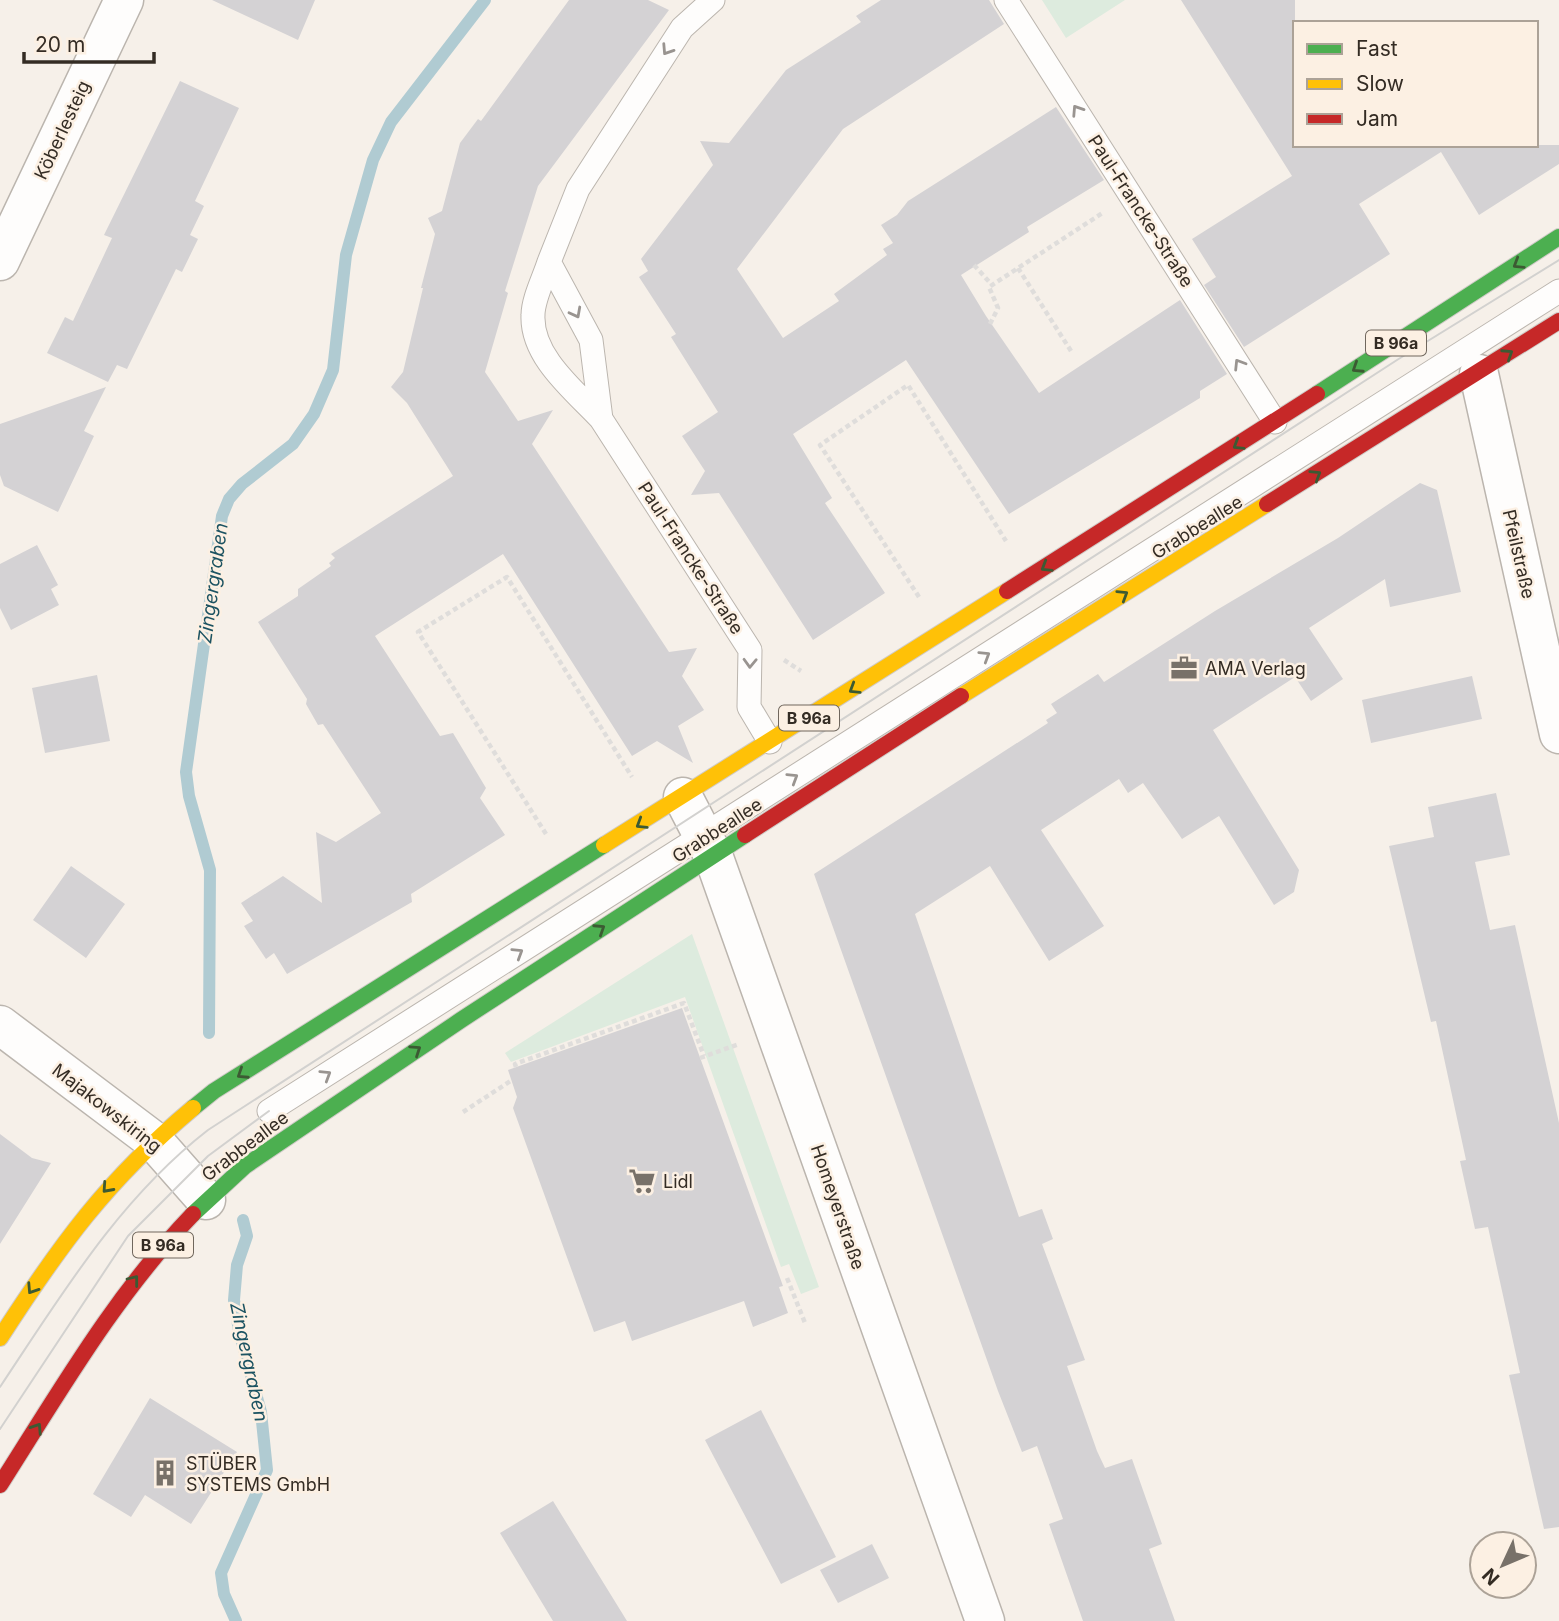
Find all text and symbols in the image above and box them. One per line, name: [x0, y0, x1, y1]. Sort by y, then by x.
scale bar: [24, 21, 154, 65]
legend: [1293, 21, 1538, 147]
text: 20 m: [35, 32, 85, 57]
text: Fast: [1356, 36, 1398, 61]
one-way arrow: [663, 43, 676, 56]
text: Slow: [1356, 71, 1404, 96]
street label: Köberlesteig: [30, 77, 94, 183]
one-way arrow: [1073, 105, 1085, 118]
text: Jam: [1356, 106, 1398, 131]
street label: Paul-Francke-Straße: [1084, 131, 1198, 291]
one-way arrow: [1512, 255, 1525, 268]
one-way arrow: [568, 306, 582, 318]
road number: B 96a: [1366, 330, 1426, 356]
one-way arrow: [1501, 349, 1514, 362]
one-way arrow: [1234, 359, 1247, 372]
one-way arrow: [1352, 359, 1365, 372]
one-way arrow: [1232, 437, 1245, 450]
one-way arrow: [1308, 471, 1321, 484]
street label: Paul-Francke-Straße: [634, 478, 748, 638]
street label: Grabbeallee: [1148, 491, 1246, 563]
street label: Pfeilstraße: [1499, 507, 1539, 601]
water label: Zingergraben: [193, 521, 233, 645]
one-way arrow: [1040, 559, 1053, 572]
one-way arrow: [1115, 591, 1128, 604]
one-way arrow: [977, 651, 990, 664]
office icon: AMA Verlag: [1169, 653, 1199, 683]
place label: AMA Verlag: [1205, 658, 1306, 679]
one-way arrow: [742, 659, 758, 669]
one-way arrow: [848, 681, 861, 694]
road number: B 96a: [779, 706, 839, 730]
one-way arrow: [785, 773, 798, 786]
street label: Grabbeallee: [668, 793, 766, 867]
one-way arrow: [635, 815, 648, 828]
one-way arrow: [592, 925, 605, 938]
one-way arrow: [510, 948, 523, 961]
one-way arrow: [408, 1046, 421, 1059]
street label: Majakowskiring: [48, 1059, 166, 1157]
one-way arrow: [237, 1065, 250, 1078]
one-way arrow: [319, 1070, 332, 1083]
street label: Grabbeallee: [198, 1107, 292, 1185]
street label: Homeyerstraße: [807, 1142, 869, 1272]
supermarket icon: Lidl: [627, 1166, 657, 1196]
place label: Lidl: [663, 1171, 693, 1192]
one-way arrow: [103, 1180, 115, 1193]
road number: B 96a: [133, 1232, 193, 1258]
one-way arrow: [126, 1276, 139, 1288]
one-way arrow: [27, 1281, 40, 1294]
water label: Zingergraben: [225, 1300, 273, 1424]
one-way arrow: [29, 1422, 42, 1435]
place label: STÜBER SYSTEMS GmbH: [186, 1452, 330, 1495]
building icon: STÜBER SYSTEMS GmbH: [150, 1458, 180, 1488]
north arrow: [1468, 1530, 1538, 1600]
text: N: [1478, 1563, 1504, 1590]

